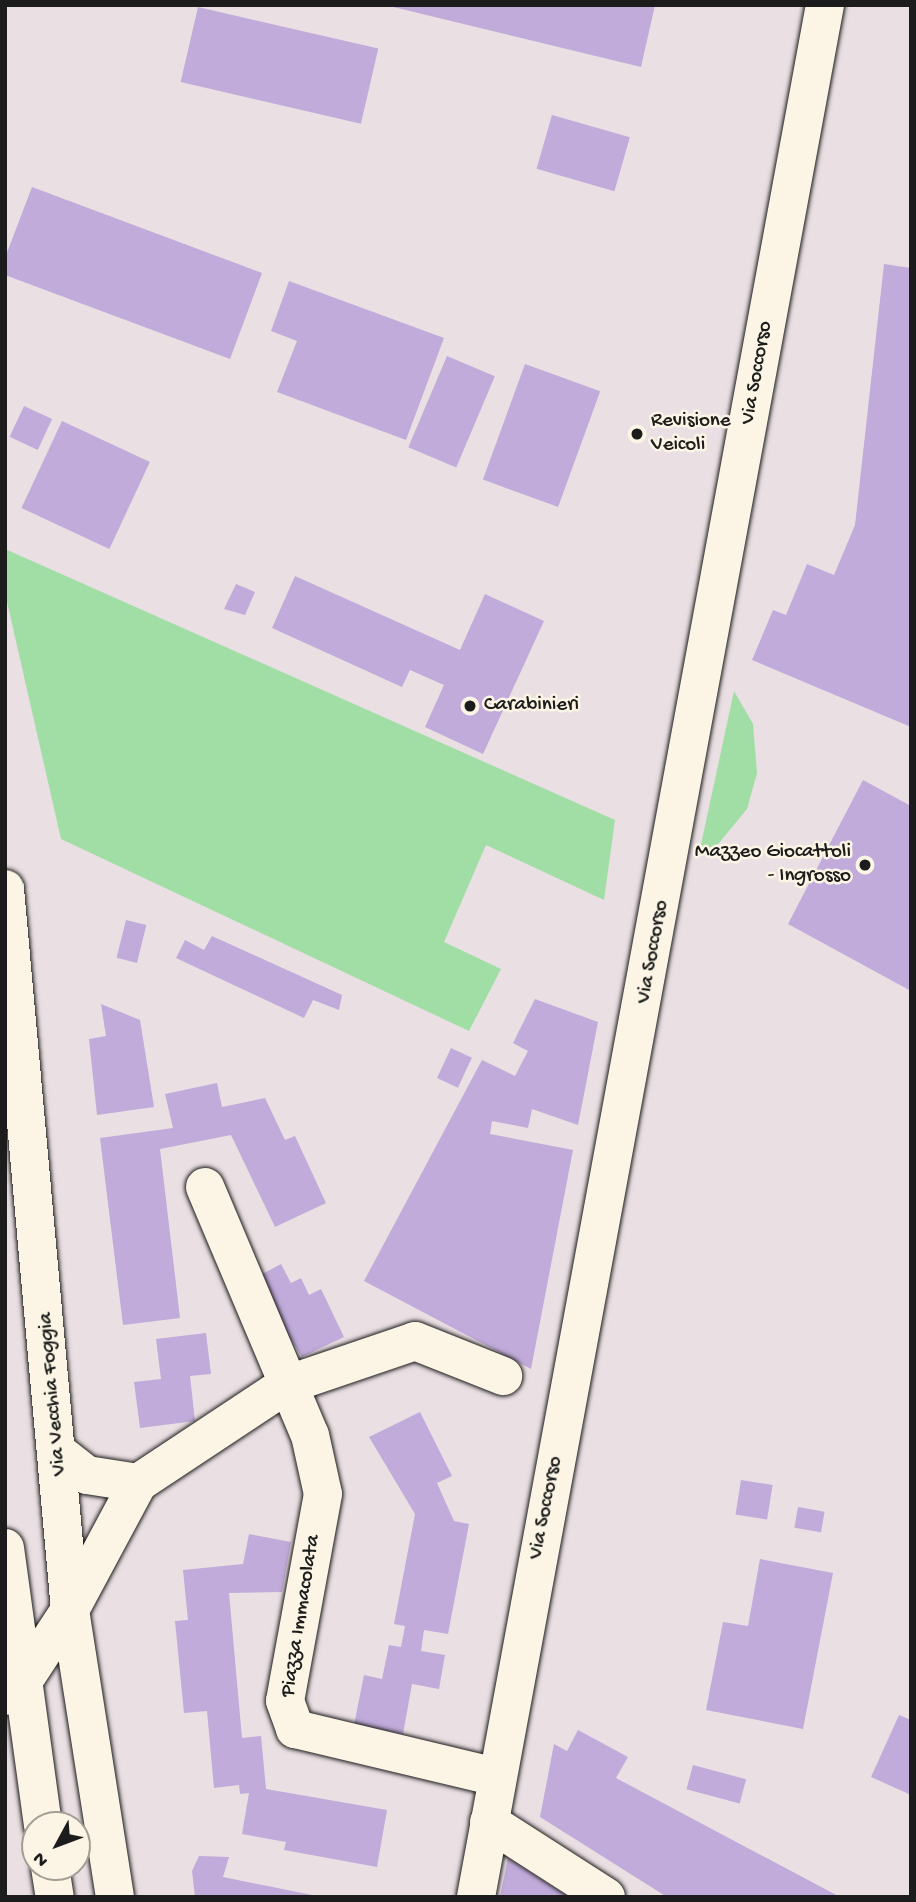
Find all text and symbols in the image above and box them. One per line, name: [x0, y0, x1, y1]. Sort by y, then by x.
street label: Via Soccorso: [736, 319, 780, 427]
place label: Revisione Veicoli: [651, 409, 731, 459]
marker: Revisione Veicoli: [629, 426, 645, 442]
place label: Carabinieri: [484, 693, 579, 719]
marker: Carabinieri: [462, 698, 478, 714]
place label: Mazzeo Giocattoli - Ingrosso: [695, 840, 851, 890]
marker: Mazzeo Giocattoli - Ingrosso: [857, 857, 873, 873]
street label: Via Soccorso: [632, 898, 676, 1006]
street label: Via Vecchia Foggia: [34, 1311, 74, 1477]
street label: Via Soccorso: [525, 1454, 569, 1562]
street label: Piazza Immacolata: [277, 1533, 327, 1699]
north arrow: [21, 1811, 91, 1881]
text: N: [29, 1847, 54, 1871]

